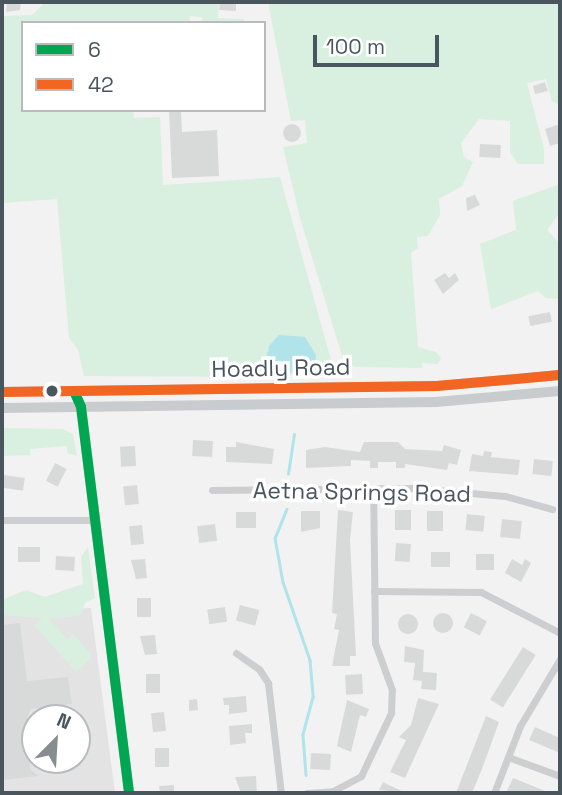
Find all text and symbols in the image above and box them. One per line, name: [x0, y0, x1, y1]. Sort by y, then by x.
legend: [21, 21, 266, 112]
scale bar: [317, 21, 443, 65]
text: 100 m: [326, 33, 385, 60]
text: 6: [88, 36, 101, 63]
text: 42: [88, 71, 114, 98]
street label: Hoadly Road: [211, 353, 351, 383]
unlabelled marker: [45, 384, 59, 398]
street label: Aetna Springs Road: [253, 476, 471, 508]
north arrow: [21, 704, 91, 774]
text: N: [53, 707, 75, 735]

